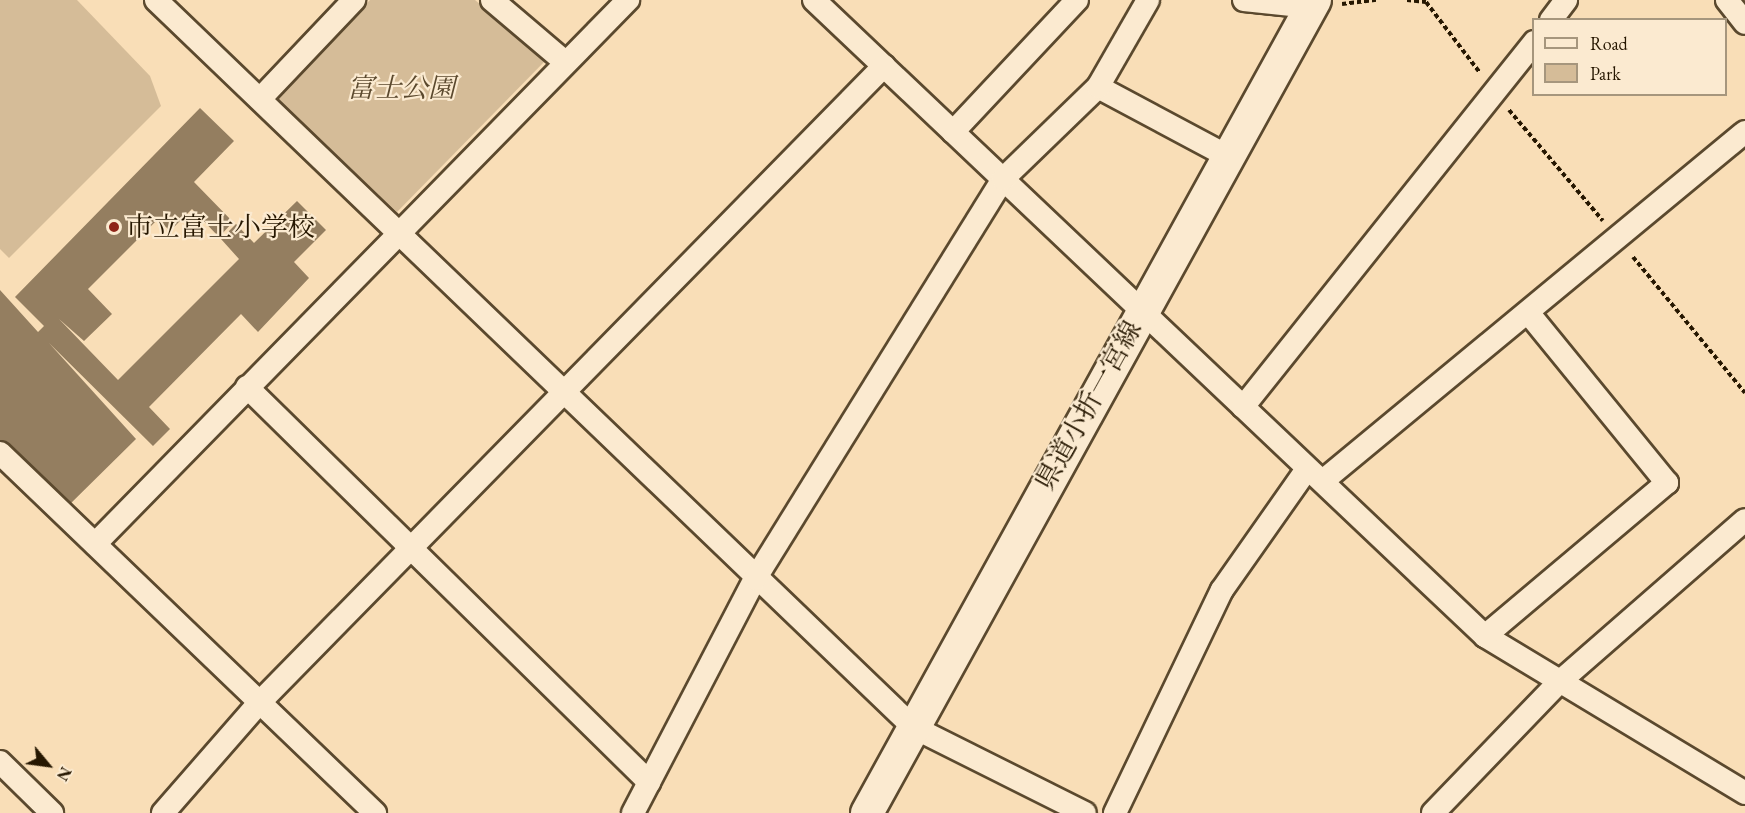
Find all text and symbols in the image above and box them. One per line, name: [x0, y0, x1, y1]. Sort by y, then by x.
legend: [1532, 18, 1727, 96]
text: Road: [1590, 32, 1628, 55]
text: Park: [1590, 62, 1621, 85]
park label: 富士公園: [347, 72, 455, 104]
place label: 市立富士小学校: [126, 211, 315, 243]
marker: 市立富士小学校: [107, 220, 121, 234]
street label: 県道小折一宮線: [1028, 314, 1148, 496]
north arrow: [18, 735, 78, 795]
text: N: [52, 763, 77, 785]

